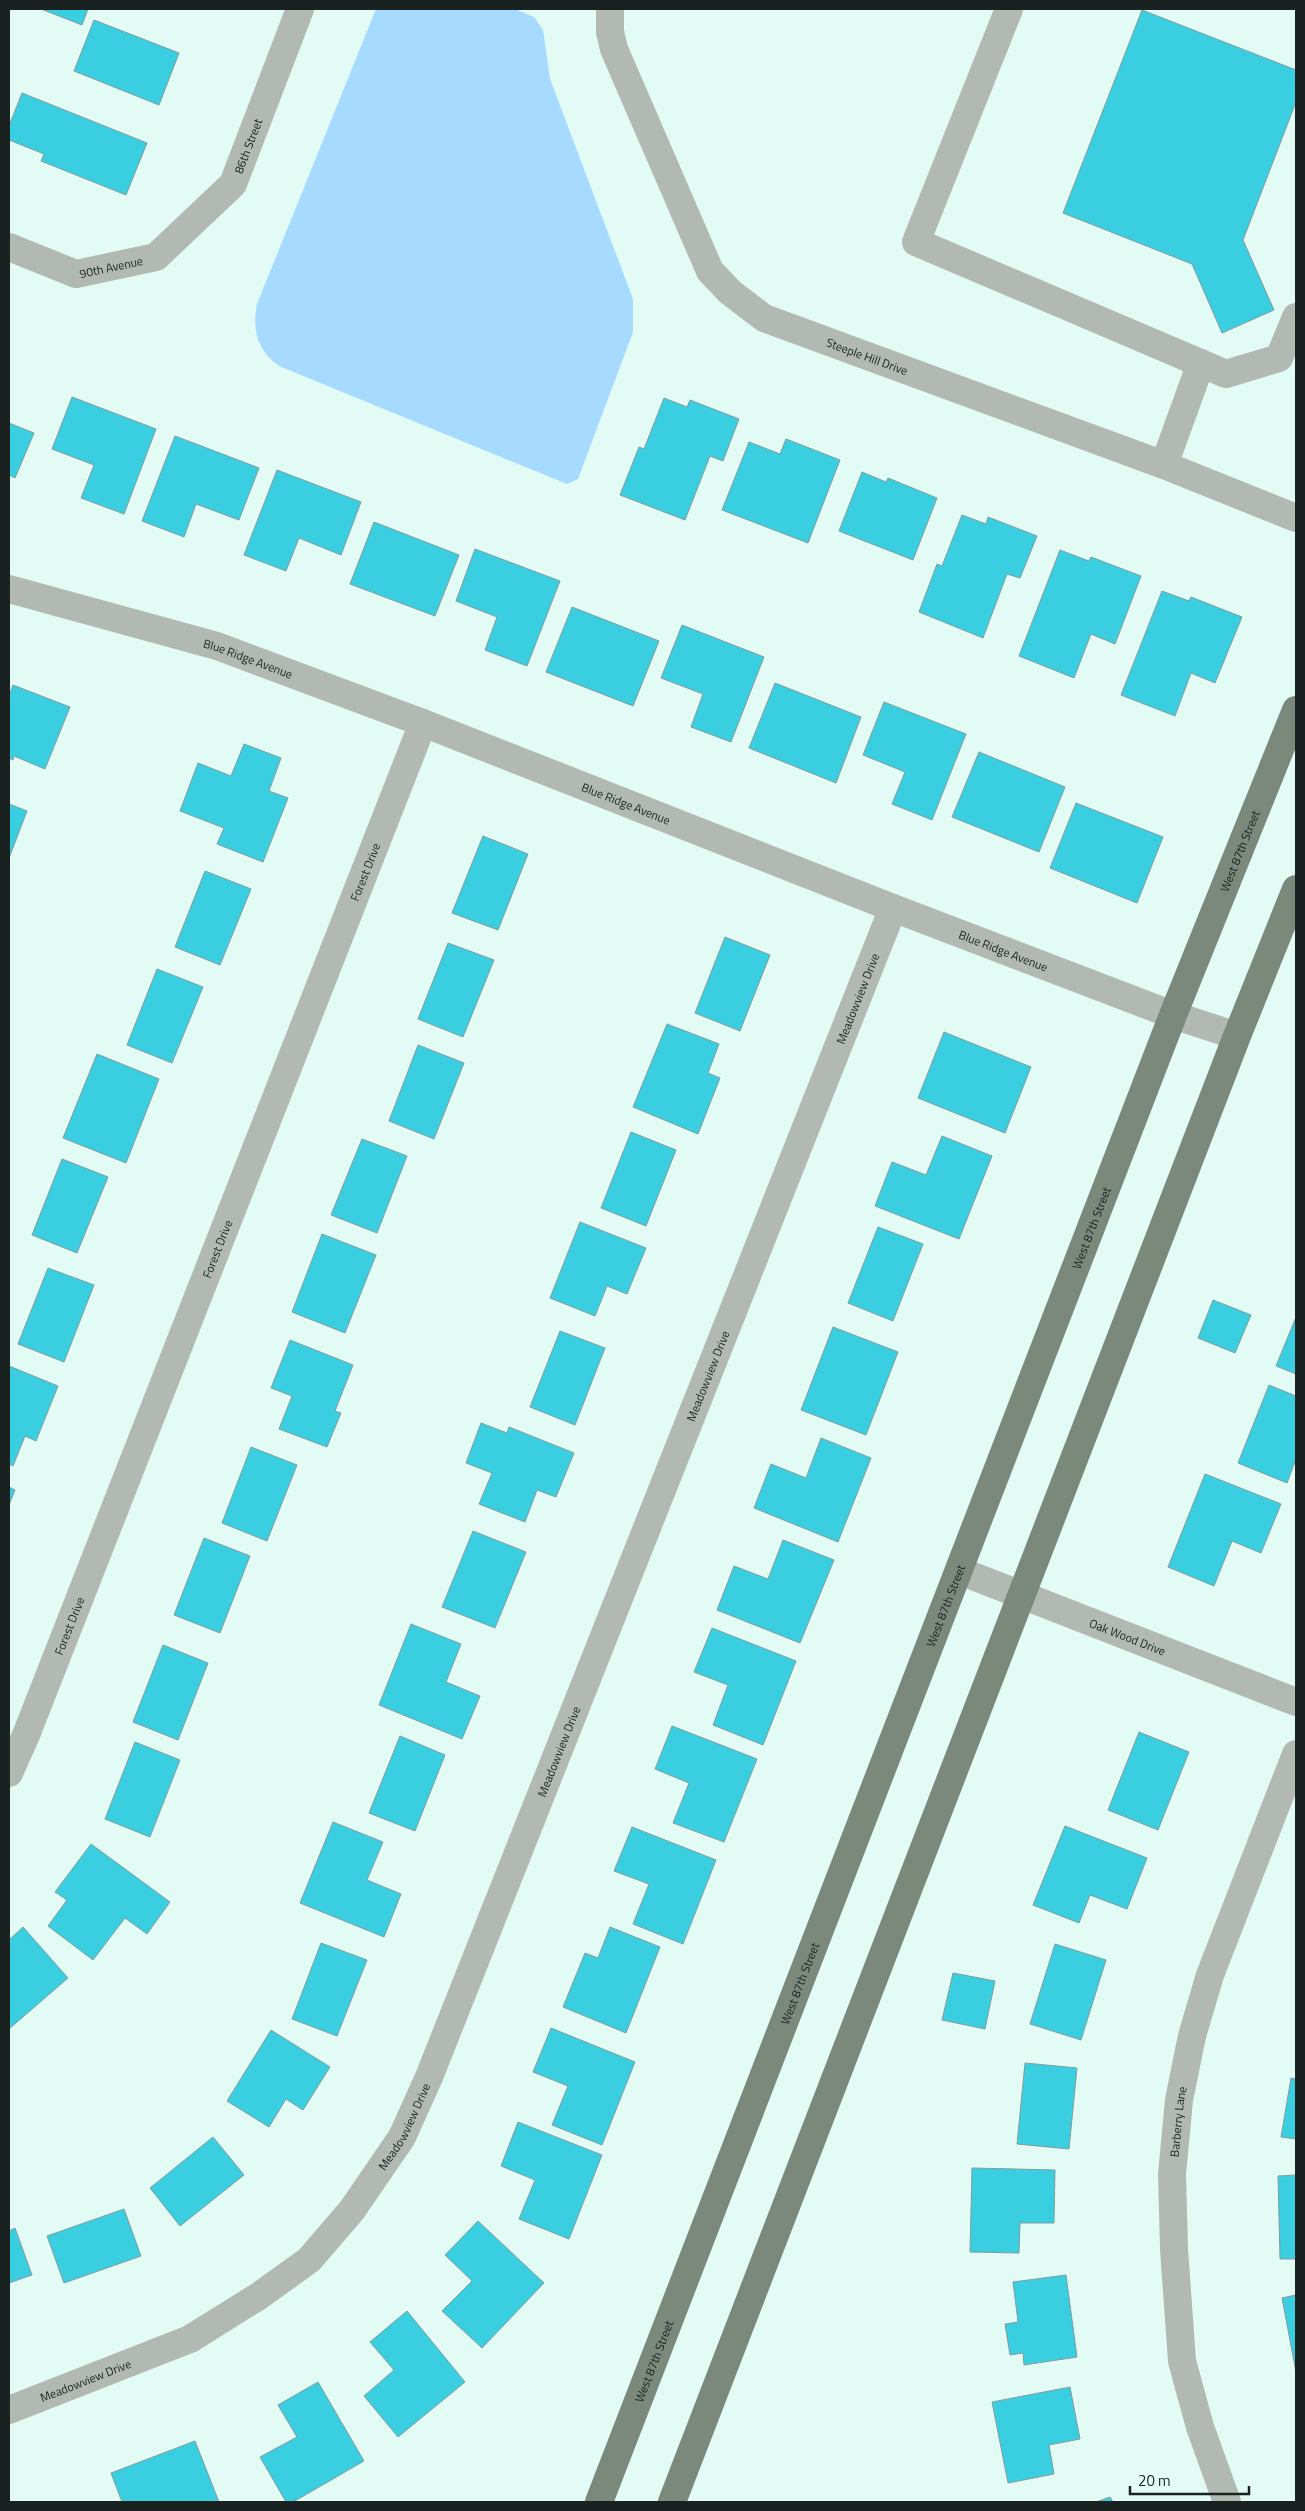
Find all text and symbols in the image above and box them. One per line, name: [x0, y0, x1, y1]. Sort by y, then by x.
street label: 86th Street: [228, 115, 267, 176]
street label: 90th Avenue: [78, 251, 144, 283]
street label: Steeple Hill Drive: [824, 332, 911, 380]
street label: Blue Ridge Avenue: [201, 633, 296, 683]
street label: Blue Ridge Avenue: [579, 777, 673, 829]
street label: West 87th Street: [1214, 806, 1265, 895]
street label: Forest Drive: [345, 840, 385, 904]
street label: Blue Ridge Avenue: [956, 925, 1051, 976]
street label: Meadowview Drive: [830, 950, 884, 1047]
street label: West 87th Street: [1066, 1183, 1116, 1272]
street label: Forest Drive: [197, 1217, 237, 1281]
street label: Meadowview Drive: [681, 1327, 734, 1424]
street label: West 87th Street: [921, 1561, 970, 1649]
street label: Forest Drive: [49, 1594, 89, 1658]
street label: Oak Wood Drive: [1087, 1613, 1169, 1660]
street label: Meadowview Drive: [532, 1703, 585, 1800]
street label: West 87th Street: [775, 1939, 824, 2027]
street label: Meadowview Drive: [373, 2080, 435, 2174]
street label: Barberry Lane: [1164, 2085, 1191, 2158]
street label: West 87th Street: [629, 2317, 678, 2405]
street label: Meadowview Drive: [37, 2354, 134, 2407]
scale bar: [1130, 2464, 1249, 2496]
text: 20 m: [1138, 2469, 1171, 2492]

